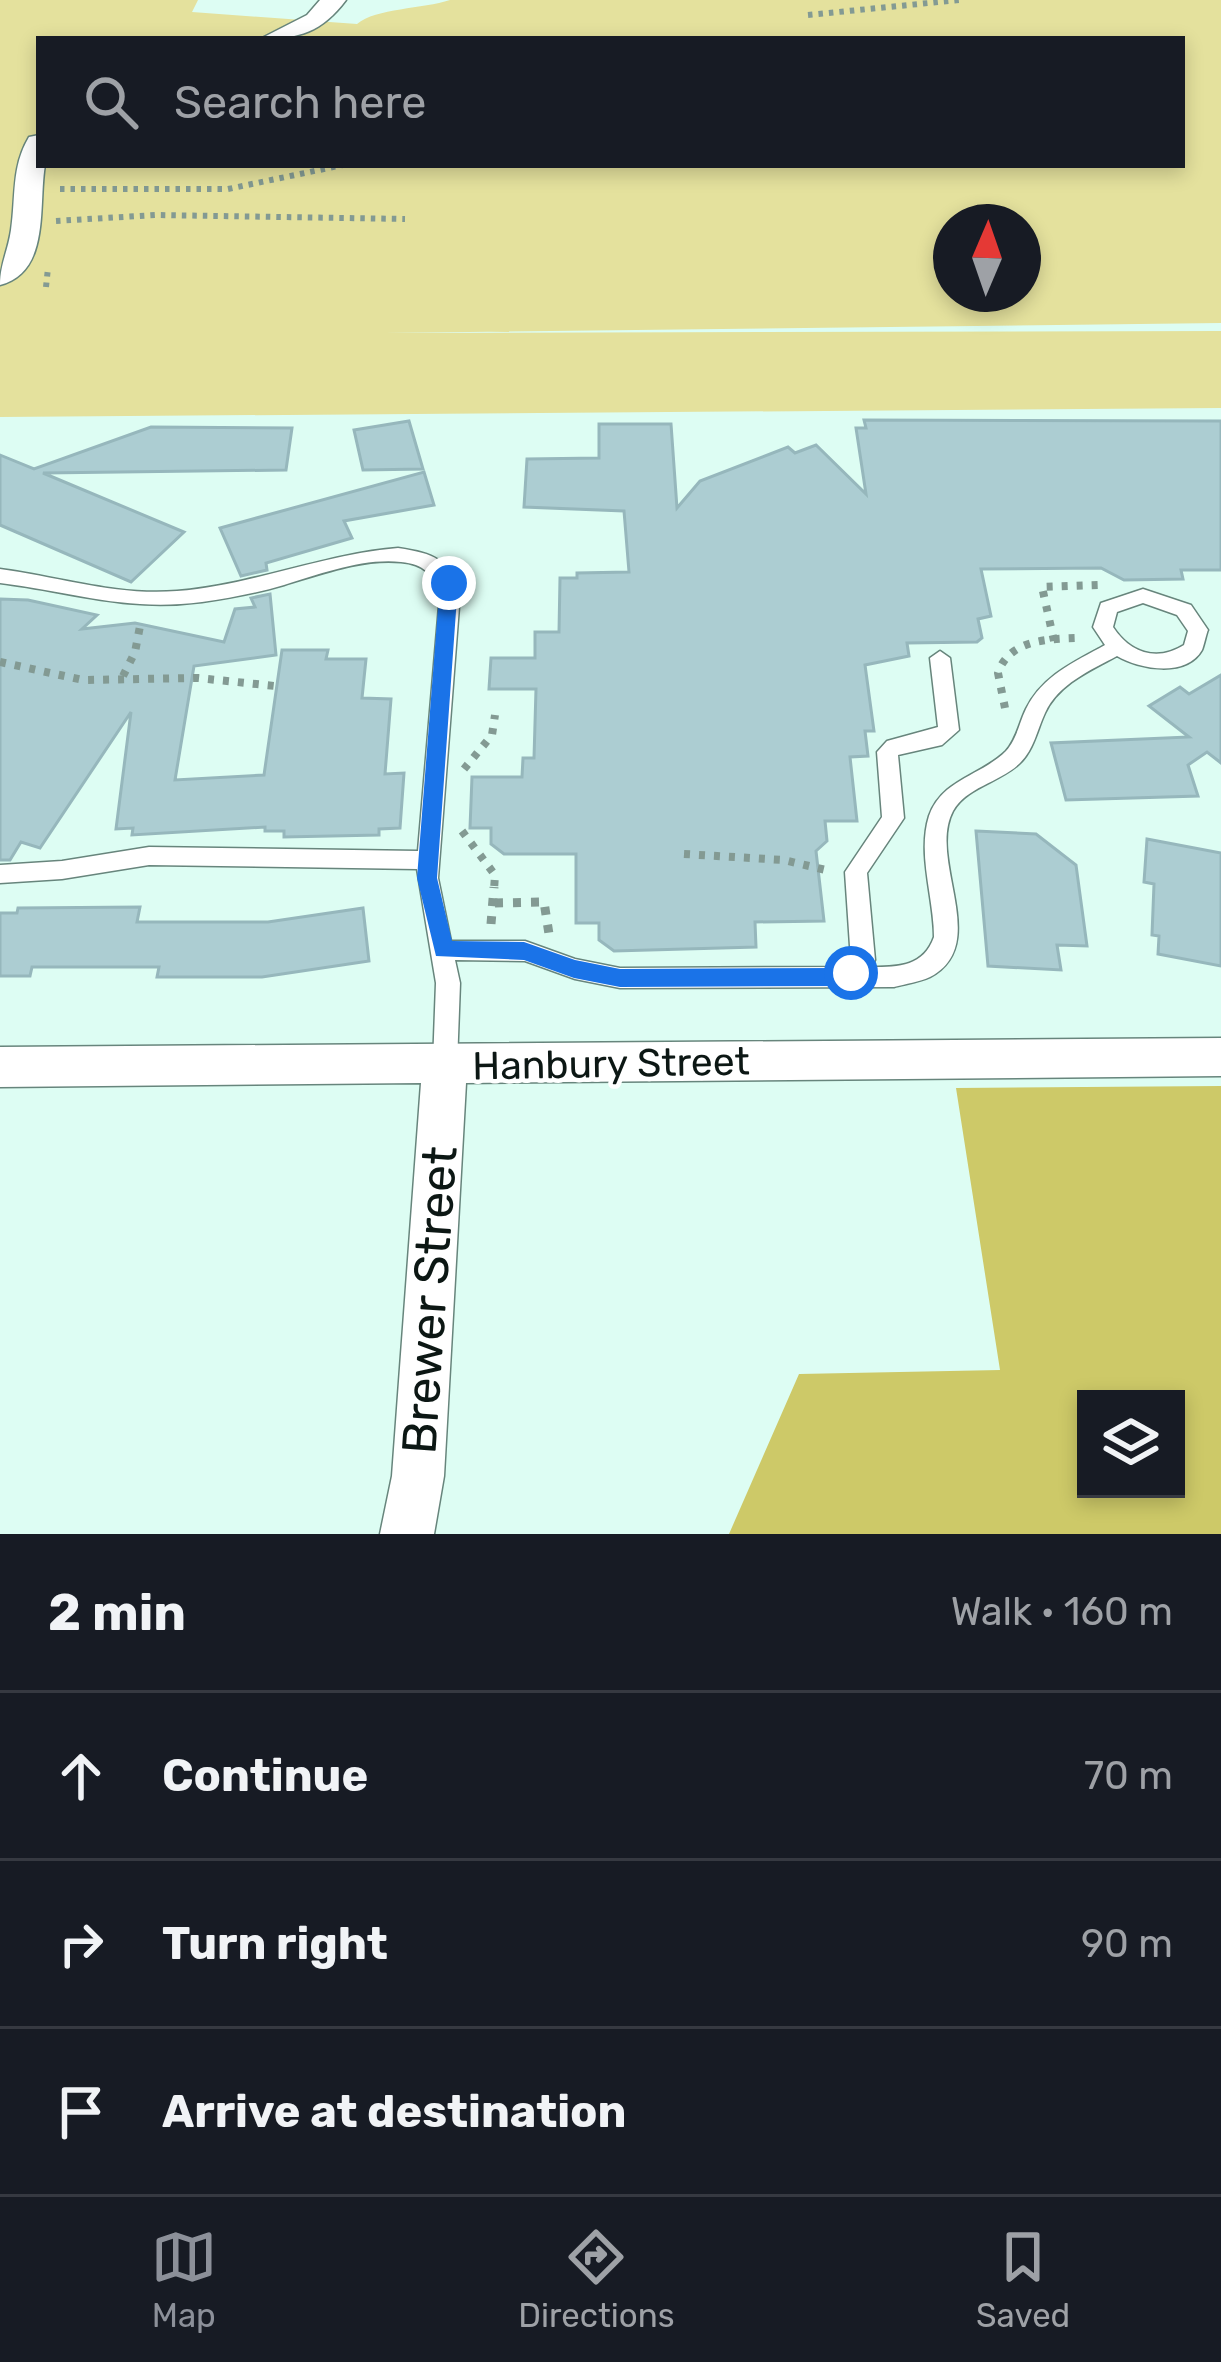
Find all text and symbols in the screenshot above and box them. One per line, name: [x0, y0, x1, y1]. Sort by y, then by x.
search box: [36, 36, 1185, 168]
icon: search: [78, 69, 144, 135]
text: Search here: [174, 76, 426, 129]
north arrow: [933, 204, 1041, 312]
route end: [422, 556, 476, 610]
route start: [824, 946, 878, 1000]
street label: Hanbury Street: [472, 1039, 750, 1089]
street label: Brewer Street: [390, 1144, 469, 1456]
map controls: [1077, 1390, 1185, 1498]
button: layers: [1077, 1390, 1185, 1498]
text: 2 min: [48, 1582, 186, 1643]
text: Walk · 160 m: [951, 1589, 1173, 1635]
icon: ahead: [48, 1743, 114, 1809]
text: Continue: [162, 1749, 368, 1802]
text: 70 m: [1084, 1753, 1173, 1799]
icon: right: [48, 1911, 114, 1977]
text: Turn right: [162, 1917, 388, 1970]
text: 90 m: [1081, 1921, 1173, 1967]
icon: arrive: [48, 2079, 114, 2145]
text: Arrive at destination: [162, 2085, 627, 2138]
tab: Map: [151, 2224, 217, 2335]
tab: Directions: [518, 2224, 675, 2335]
tab: Saved: [976, 2224, 1070, 2335]

